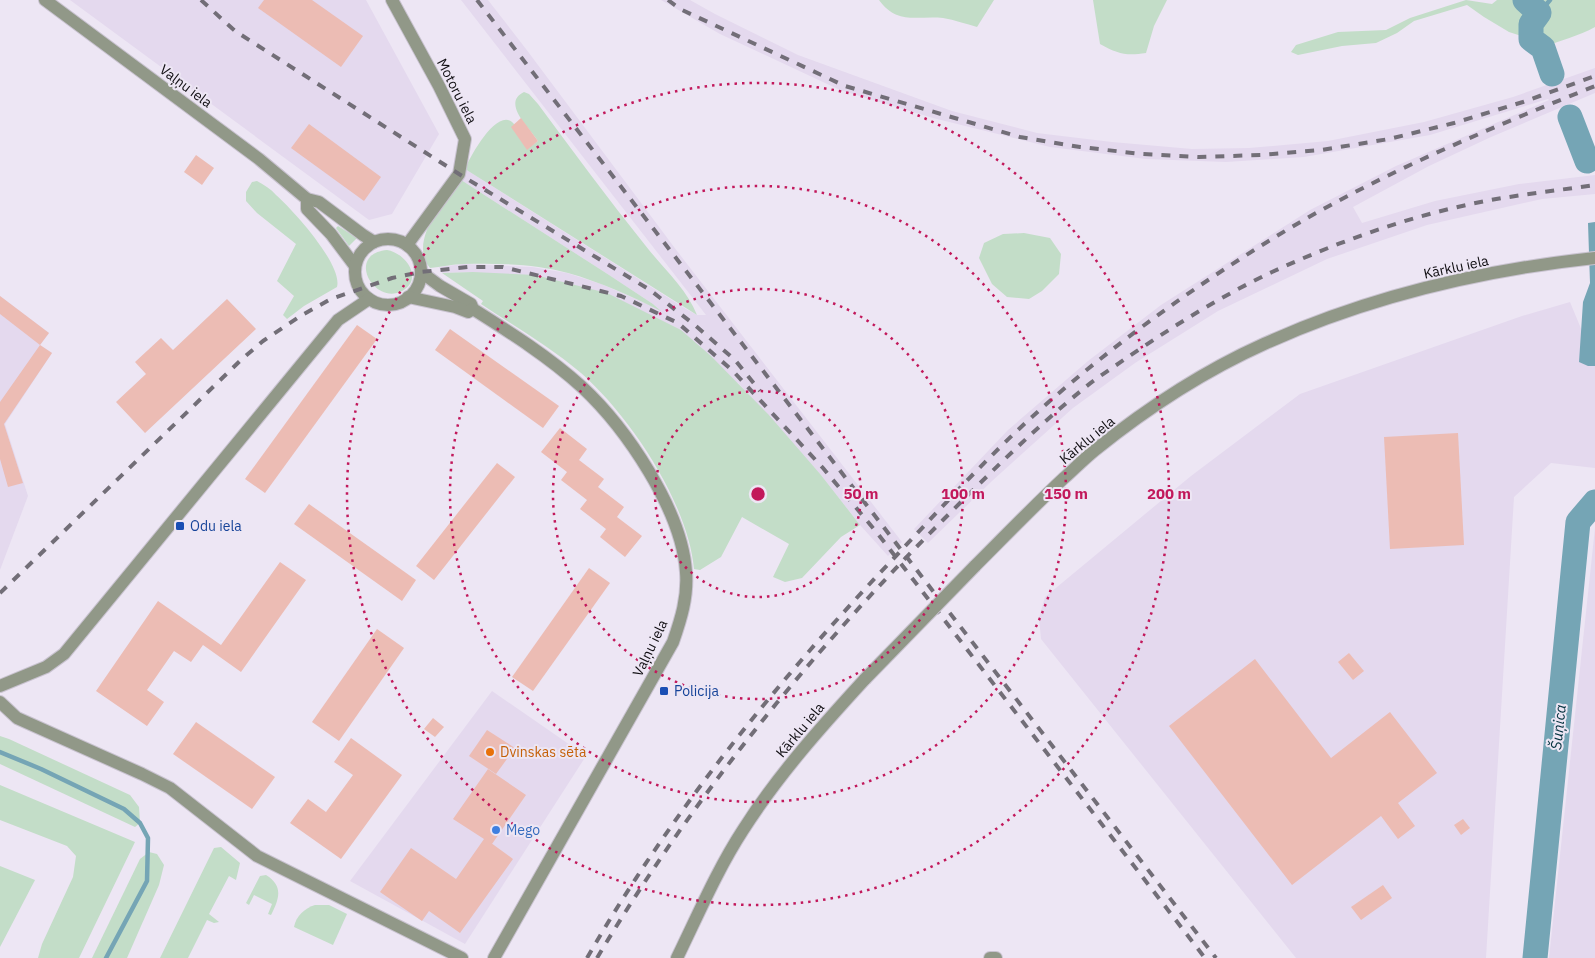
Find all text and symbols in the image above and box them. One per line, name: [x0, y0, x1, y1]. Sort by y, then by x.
street label: Motoru iela: [433, 55, 481, 127]
street label: Vaļņu iela: [156, 60, 216, 112]
street label: Kārklu iela: [1422, 251, 1491, 283]
street label: Kārklu iela: [1056, 412, 1119, 468]
text: 50 m: [844, 484, 878, 503]
text: 100 m: [941, 484, 985, 503]
text: 150 m: [1044, 484, 1088, 503]
text: 200 m: [1147, 484, 1191, 503]
centre of rings: [749, 485, 767, 503]
place label: Odu iela: [190, 517, 242, 535]
marker: Odu iela: [174, 520, 186, 532]
street label: Vaļņu iela: [629, 616, 672, 679]
place label: Policija: [674, 682, 719, 700]
marker: Policija: [658, 685, 670, 697]
street label: Kārklu iela: [772, 698, 829, 761]
water label: Šuņica: [1546, 703, 1570, 751]
place label: Dvinskas sēta: [500, 743, 587, 761]
marker: Dvinskas sēta: [484, 746, 496, 758]
place label: Mego: [506, 821, 540, 839]
marker: Mego: [490, 824, 502, 836]

